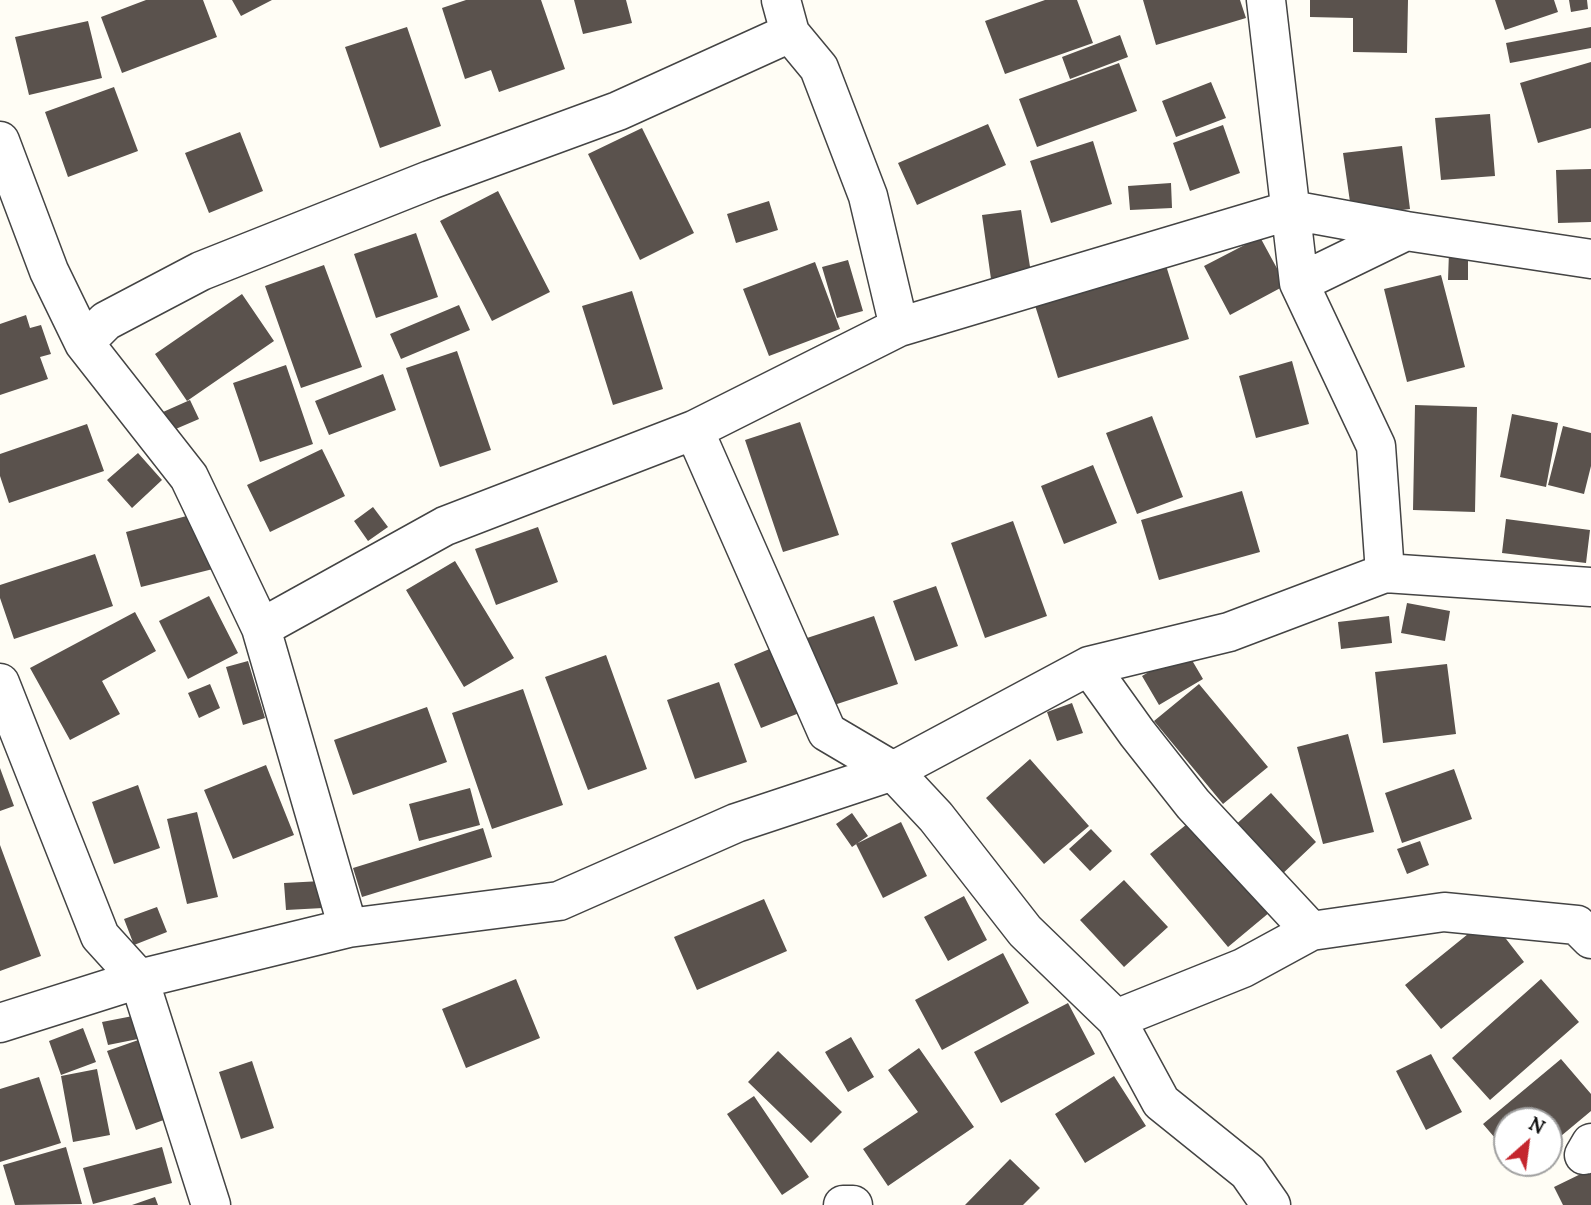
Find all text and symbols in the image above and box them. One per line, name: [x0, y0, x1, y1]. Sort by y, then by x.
north arrow: [1493, 1107, 1563, 1177]
text: N: [1525, 1111, 1549, 1139]

